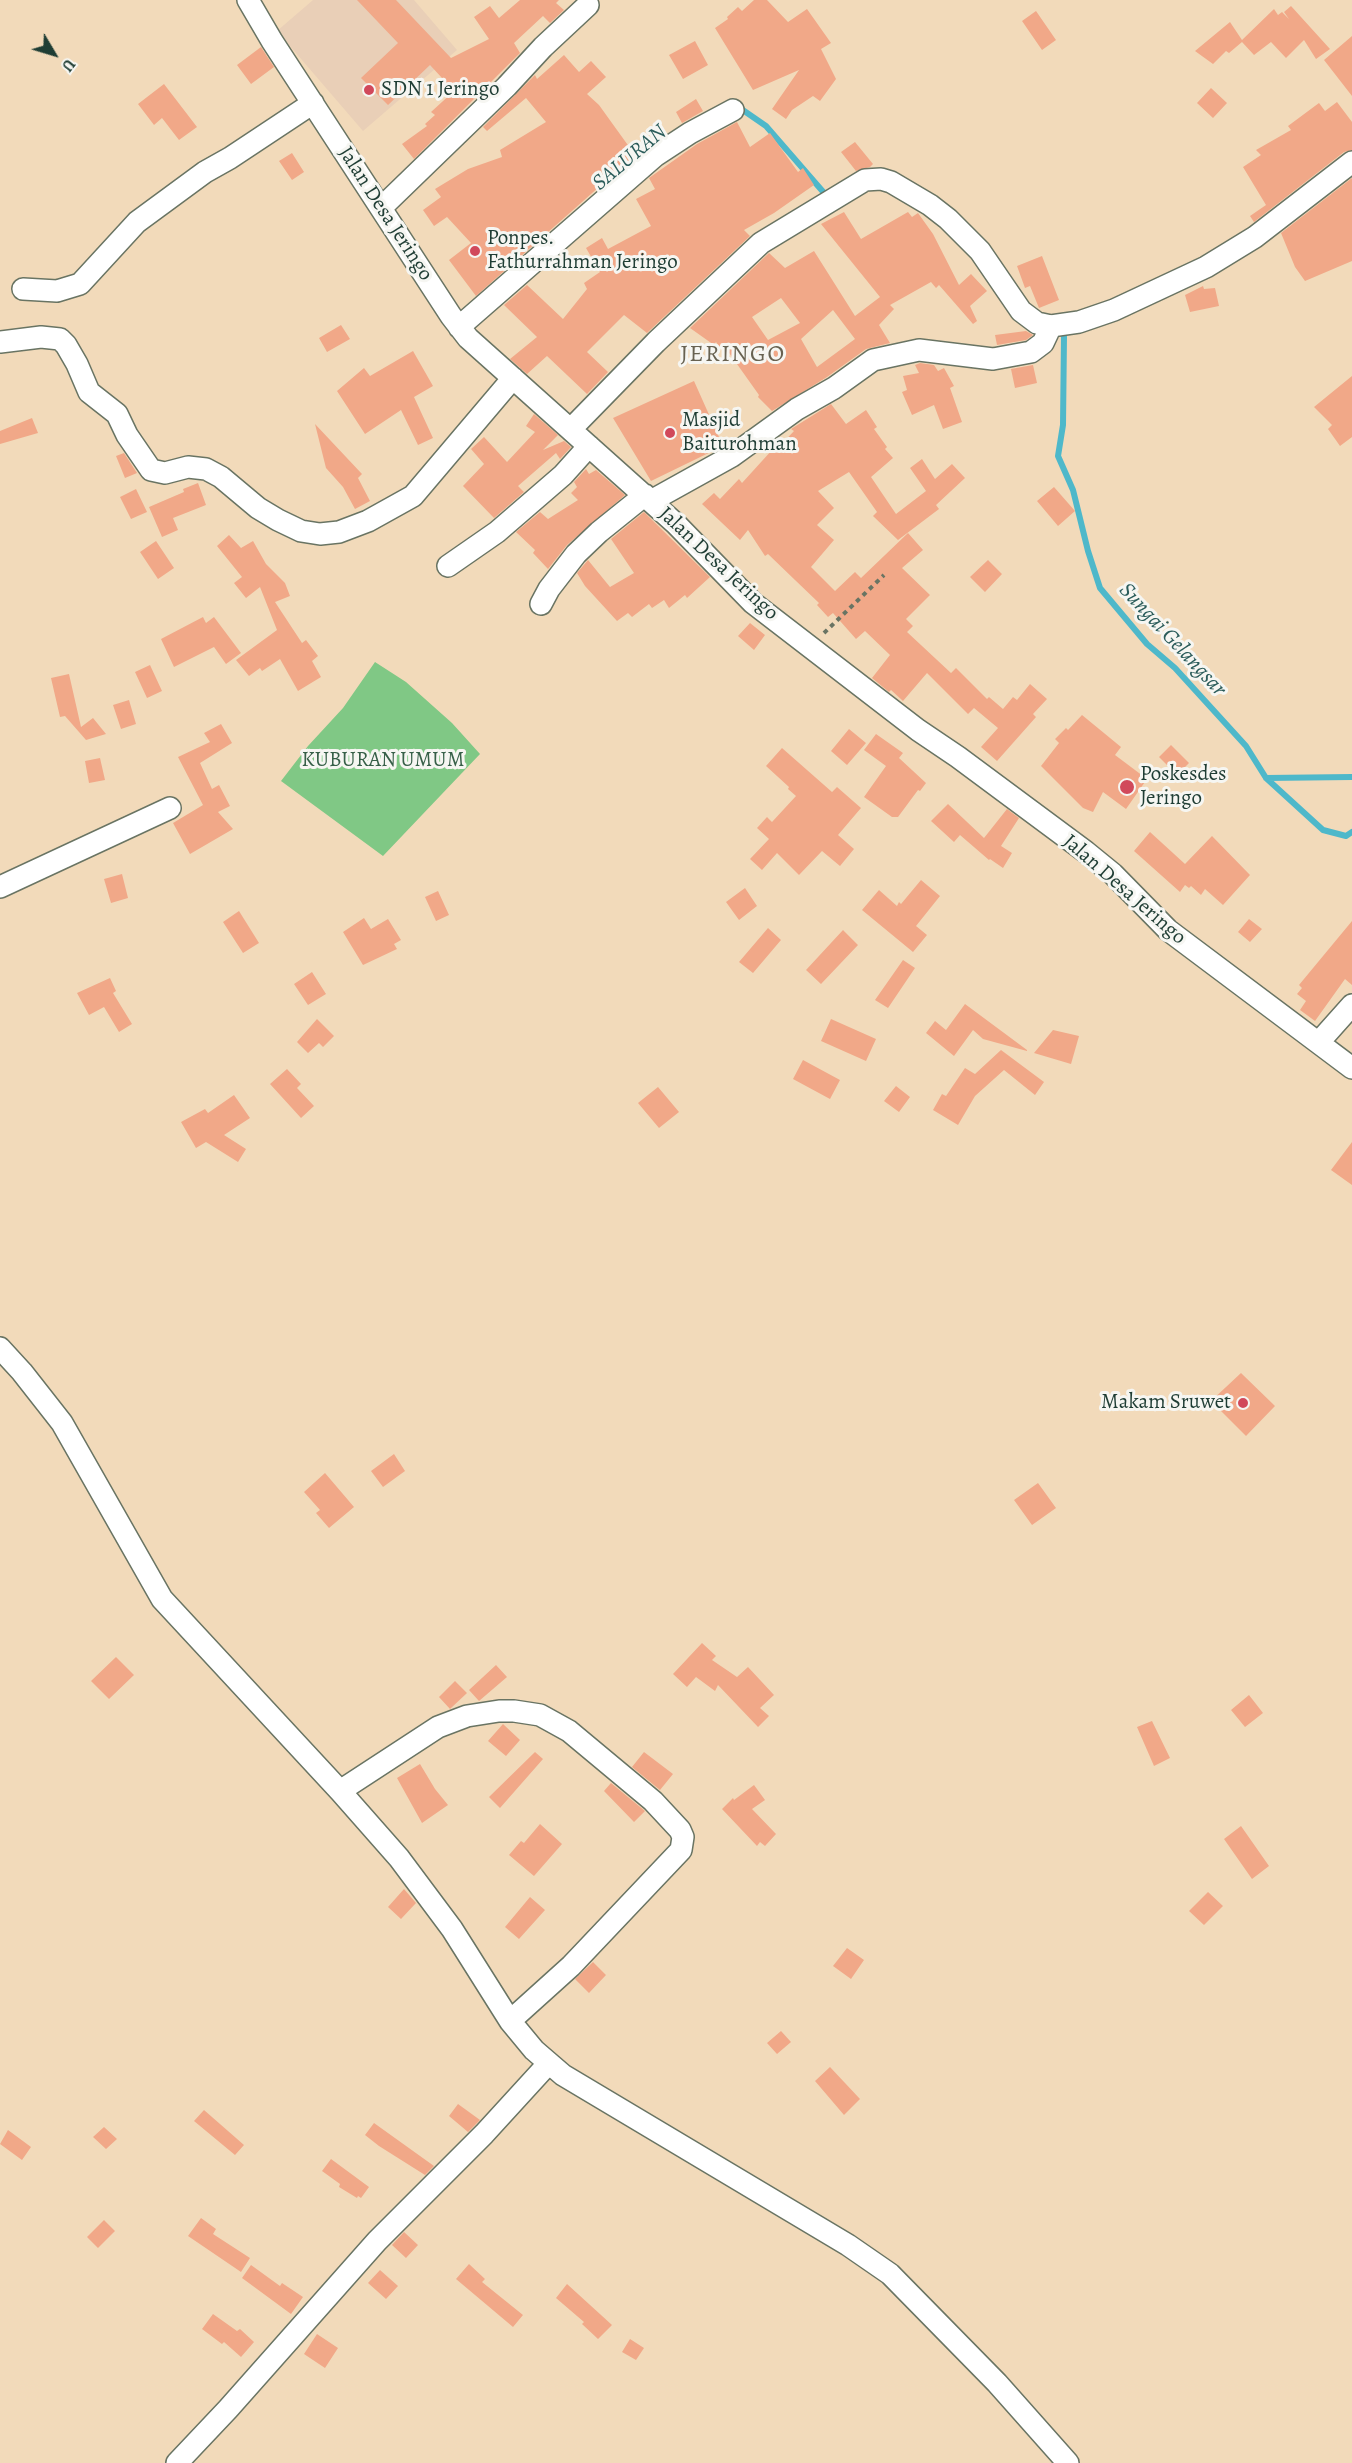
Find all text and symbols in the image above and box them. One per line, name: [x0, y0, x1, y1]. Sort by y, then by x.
north arrow: [24, 24, 84, 84]
text: U: [56, 54, 80, 76]
place label: SDN 1 Jeringo: [381, 77, 499, 103]
marker: SDN 1 Jeringo: [362, 83, 376, 97]
water label: SALURAN: [588, 119, 672, 197]
street label: Jalan Desa Jeringo: [332, 142, 438, 286]
place label: Ponpes. Fathurrahman Jeringo: [487, 226, 678, 276]
marker: Ponpes. Fathurrahman Jeringo: [468, 244, 482, 258]
district label: JERINGO: [680, 341, 786, 369]
place label: Masjid Baiturohman: [682, 408, 797, 458]
marker: Masjid Baiturohman: [663, 426, 677, 440]
street label: Jalan Desa Jeringo: [653, 502, 783, 626]
water label: Sungai Gelangsar: [1113, 578, 1231, 702]
park label: KUBURAN UMUM: [302, 748, 464, 774]
place label: Poskesdes Jeringo: [1140, 762, 1227, 812]
marker: Poskesdes Jeringo: [1118, 778, 1136, 796]
street label: Jalan Desa Jeringo: [1057, 830, 1191, 950]
place label: Makam Sruwet: [1101, 1390, 1231, 1416]
marker: Makam Sruwet: [1236, 1396, 1250, 1410]

